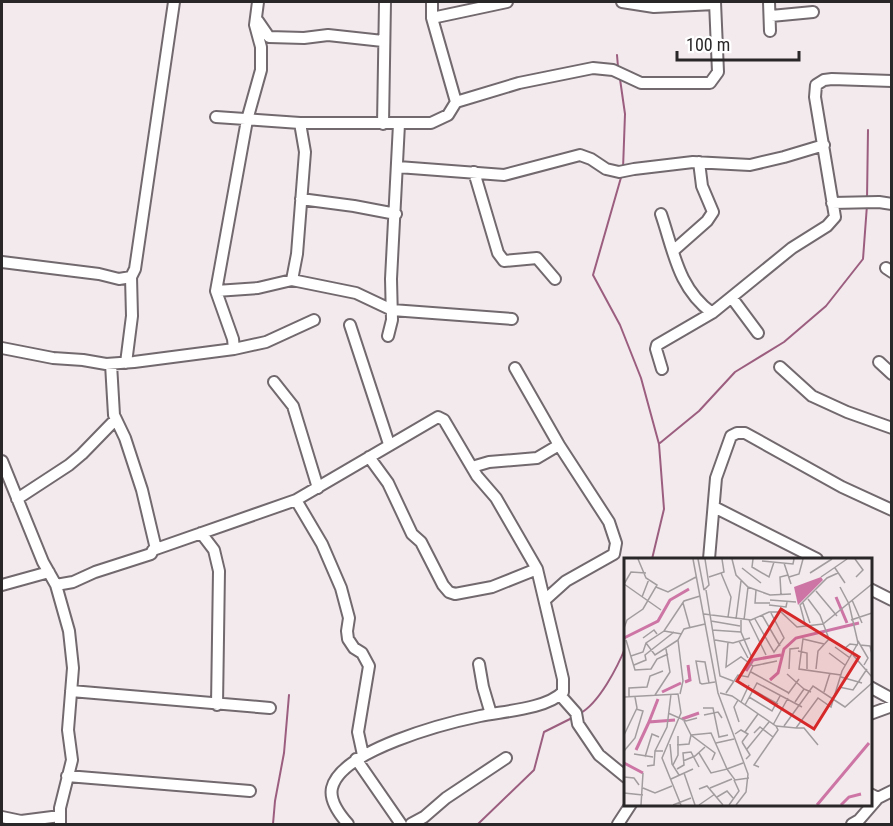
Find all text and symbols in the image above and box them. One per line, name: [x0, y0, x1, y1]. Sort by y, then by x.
scale bar: [677, 24, 798, 62]
text: 100 m: [686, 34, 730, 55]
inset map: [624, 558, 872, 805]

